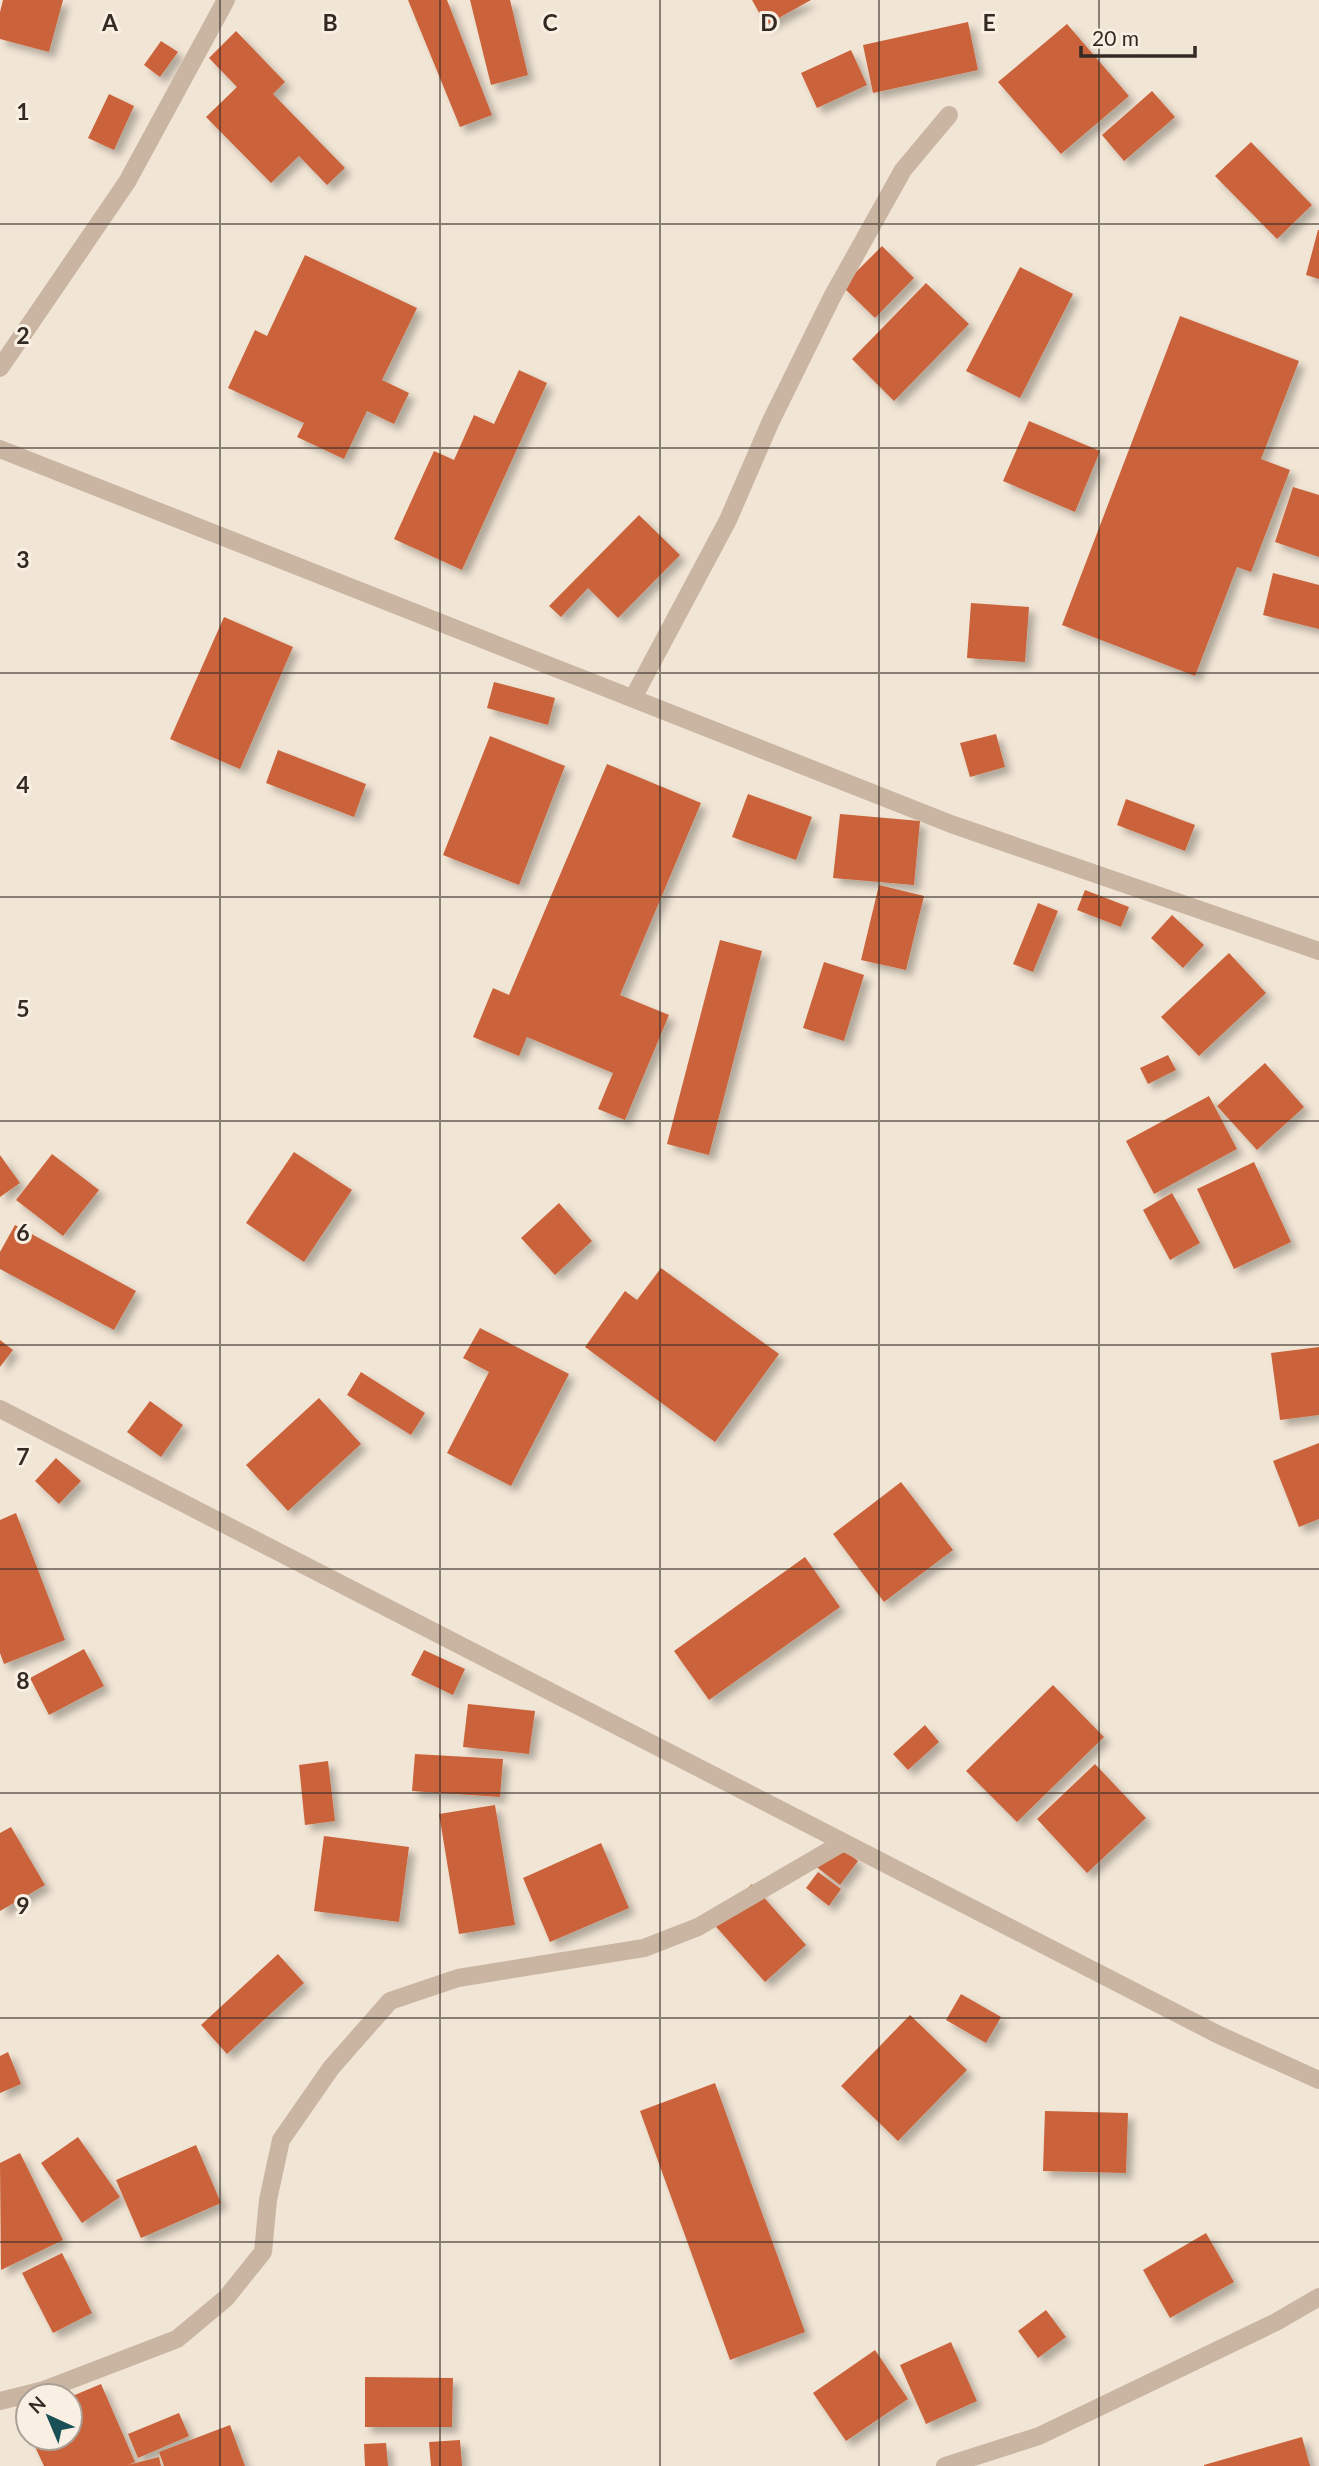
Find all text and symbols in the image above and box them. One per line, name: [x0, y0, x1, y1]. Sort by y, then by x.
text: A: [101, 8, 119, 36]
text: B: [322, 8, 338, 36]
text: C: [542, 8, 558, 36]
text: D: [760, 8, 778, 36]
text: E: [982, 8, 996, 36]
scale bar: [1081, 14, 1195, 58]
text: 20 m: [1092, 25, 1139, 50]
text: 1: [16, 97, 30, 125]
text: 2: [16, 321, 30, 349]
text: 3: [16, 545, 30, 573]
text: 4: [16, 770, 30, 798]
text: 5: [16, 994, 30, 1022]
text: 6: [16, 1218, 30, 1246]
text: 7: [16, 1442, 30, 1470]
text: 8: [16, 1666, 30, 1694]
text: 9: [16, 1891, 30, 1919]
north arrow: [14, 2382, 84, 2452]
text: N: [24, 2391, 50, 2418]

